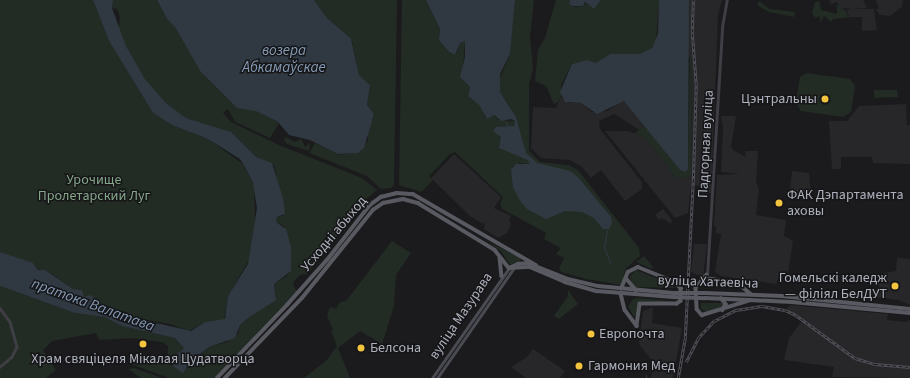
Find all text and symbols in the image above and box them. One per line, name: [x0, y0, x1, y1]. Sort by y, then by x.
water label: возера Абкамаўскае: [242, 41, 326, 76]
street label: Падгорная вуліца: [695, 89, 717, 199]
place label: Цэнтральны: [741, 91, 817, 107]
marker: Цэнтральны: [820, 94, 830, 104]
park label: Урочище Пролетарский Луг: [38, 172, 150, 204]
place label: ФАК Дэпартамента аховы: [787, 187, 903, 220]
street label: Усходні абыход: [298, 193, 370, 275]
marker: ФАК Дэпартамента аховы: [774, 198, 784, 208]
street label: вуліца Мазурава: [426, 269, 496, 363]
place label: Гомельскі каледж — філіял БелДУТ: [779, 270, 887, 302]
street label: вуліца Хатаевіча: [657, 272, 759, 292]
water label: пратока Валатава: [29, 274, 157, 336]
marker: Гомельскі каледж — філіял БелДУТ: [890, 281, 900, 291]
place label: Европочта: [599, 326, 665, 342]
marker: Европочта: [586, 329, 596, 339]
marker: Храм свяціцеля Мікалая Цудатворца: [138, 339, 148, 349]
place label: Белсона: [370, 340, 421, 356]
marker: Белсона: [355, 342, 367, 354]
place label: Храм свяціцеля Мікалая Цудатворца: [31, 351, 255, 367]
place label: Гармония Мед: [588, 358, 675, 374]
marker: Гармония Мед: [573, 360, 585, 372]

